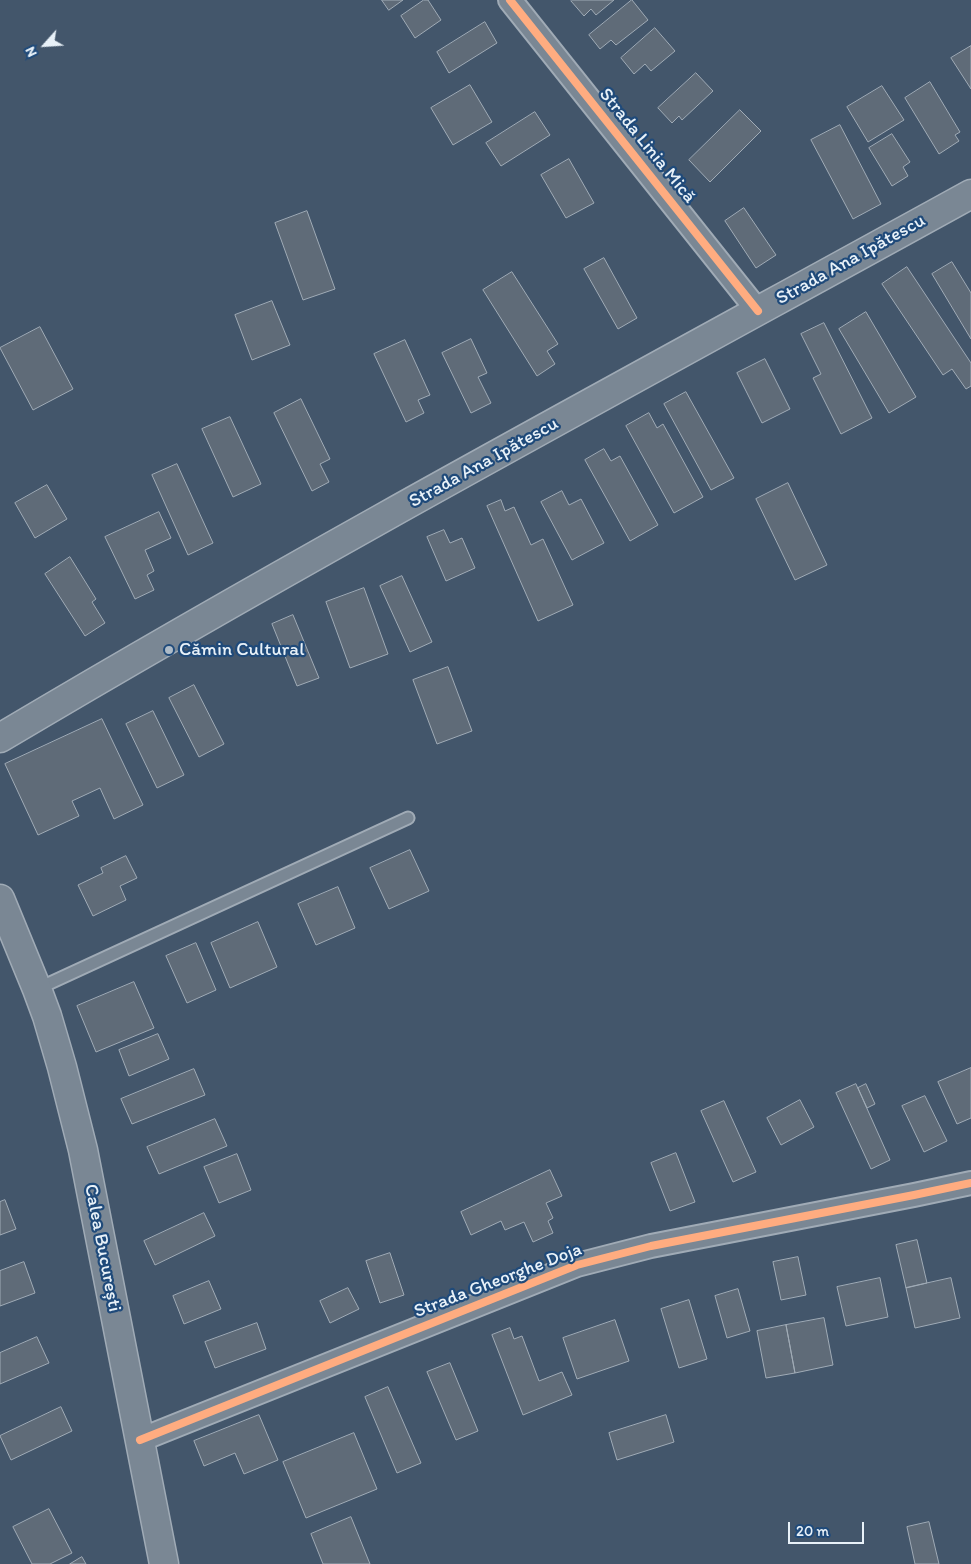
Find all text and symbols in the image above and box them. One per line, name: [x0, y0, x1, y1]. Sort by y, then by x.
north arrow: [20, 20, 70, 70]
text: N: [21, 44, 41, 60]
street label: Strada Linia Mică: [594, 84, 700, 208]
street label: Strada Ana Ipătescu: [772, 210, 930, 310]
street label: Strada Ana Ipătescu: [405, 413, 563, 513]
place label: Cămin Cultural: [179, 639, 305, 661]
marker: Cămin Cultural: [163, 644, 175, 656]
street label: Calea București: [78, 1182, 126, 1314]
street label: Strada Gheorghe Doja: [411, 1238, 585, 1324]
scale bar: [791, 1512, 867, 1544]
text: 20 m: [796, 1522, 829, 1540]

